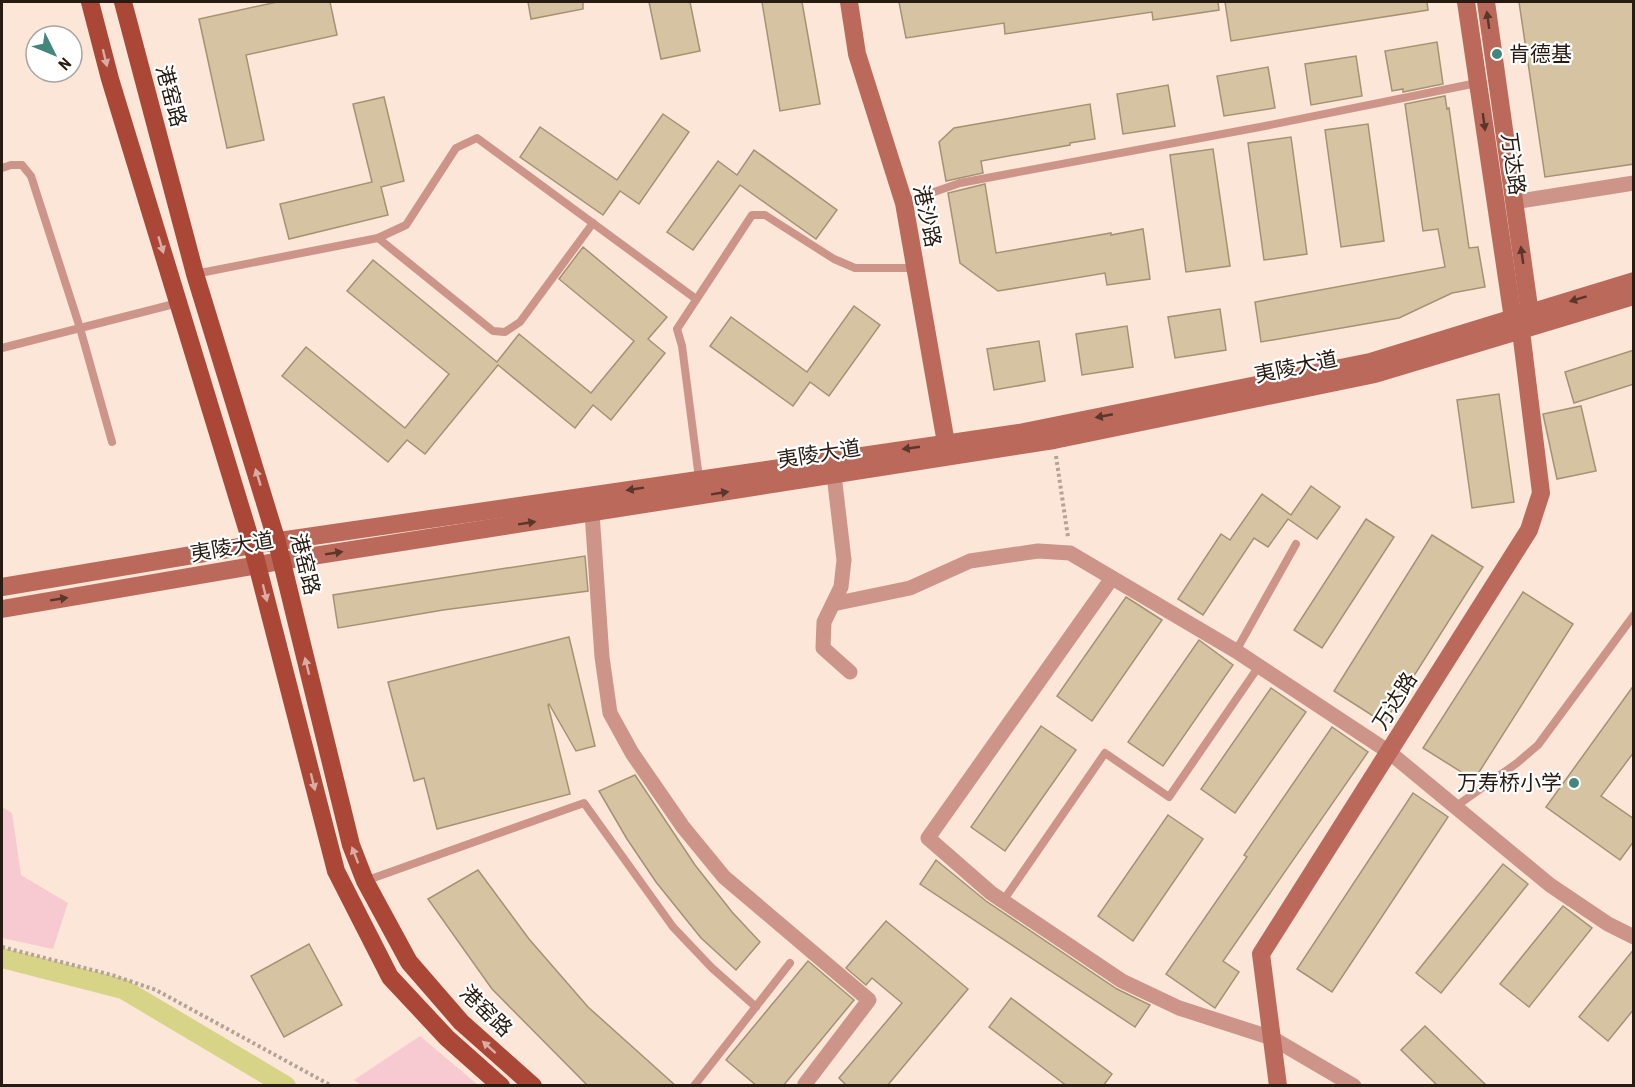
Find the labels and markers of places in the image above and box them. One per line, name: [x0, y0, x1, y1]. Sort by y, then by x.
place label: 肯德基: [1509, 42, 1572, 66]
marker: 肯德基: [1490, 47, 1504, 61]
place label: 万寿桥小学: [1457, 771, 1562, 795]
marker: 万寿桥小学: [1567, 776, 1581, 790]

